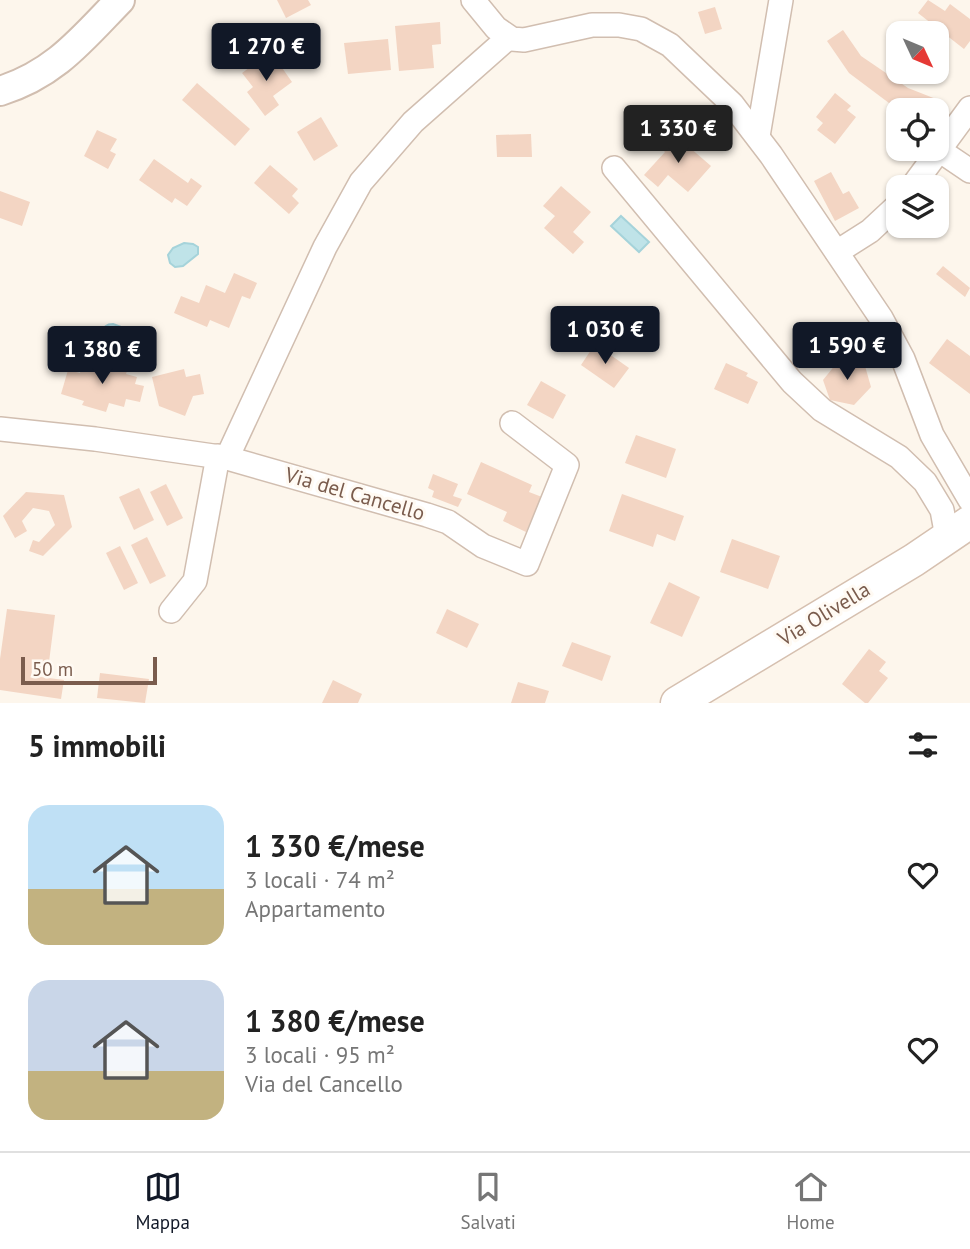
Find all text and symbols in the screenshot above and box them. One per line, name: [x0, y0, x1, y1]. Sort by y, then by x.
north arrow: [886, 21, 948, 84]
map controls: [886, 21, 949, 238]
pin: 1 270 €: [201, 24, 331, 83]
text: 1 270 €: [228, 31, 304, 60]
button: locate: [886, 98, 949, 161]
pin: 1 330 €: [613, 106, 743, 165]
text: 1 330 €: [640, 113, 716, 142]
button: layers: [886, 175, 949, 238]
pin: 1 030 €: [540, 306, 670, 366]
text: 1 030 €: [567, 314, 643, 343]
pin: 1 590 €: [782, 322, 912, 382]
pin: 1 380 €: [37, 326, 167, 386]
text: 1 590 €: [809, 330, 885, 359]
text: 1 380 €: [64, 334, 140, 363]
street label: Via del Cancello: [281, 460, 428, 526]
street label: Via Olivella: [772, 575, 875, 652]
scale bar: [21, 654, 158, 686]
text: 50 m: [32, 657, 73, 681]
text: 5 immobili: [28, 726, 166, 765]
icon: filters: [904, 726, 942, 764]
text: 1 330 €/mese: [245, 826, 425, 865]
icon: home: [84, 833, 168, 917]
icon: heart: [904, 856, 942, 894]
text: 3 locali · 74 m²: [245, 865, 395, 894]
text: Appartamento: [245, 894, 385, 923]
text: 1 380 €/mese: [245, 1001, 425, 1040]
icon: home: [84, 1008, 168, 1092]
icon: heart: [904, 1031, 942, 1069]
text: 3 locali · 95 m²: [245, 1040, 395, 1069]
text: Via del Cancello: [245, 1069, 403, 1098]
tab: Mappa: [135, 1168, 190, 1234]
tab: Salvati: [461, 1168, 516, 1234]
tab: Home: [787, 1168, 835, 1234]

